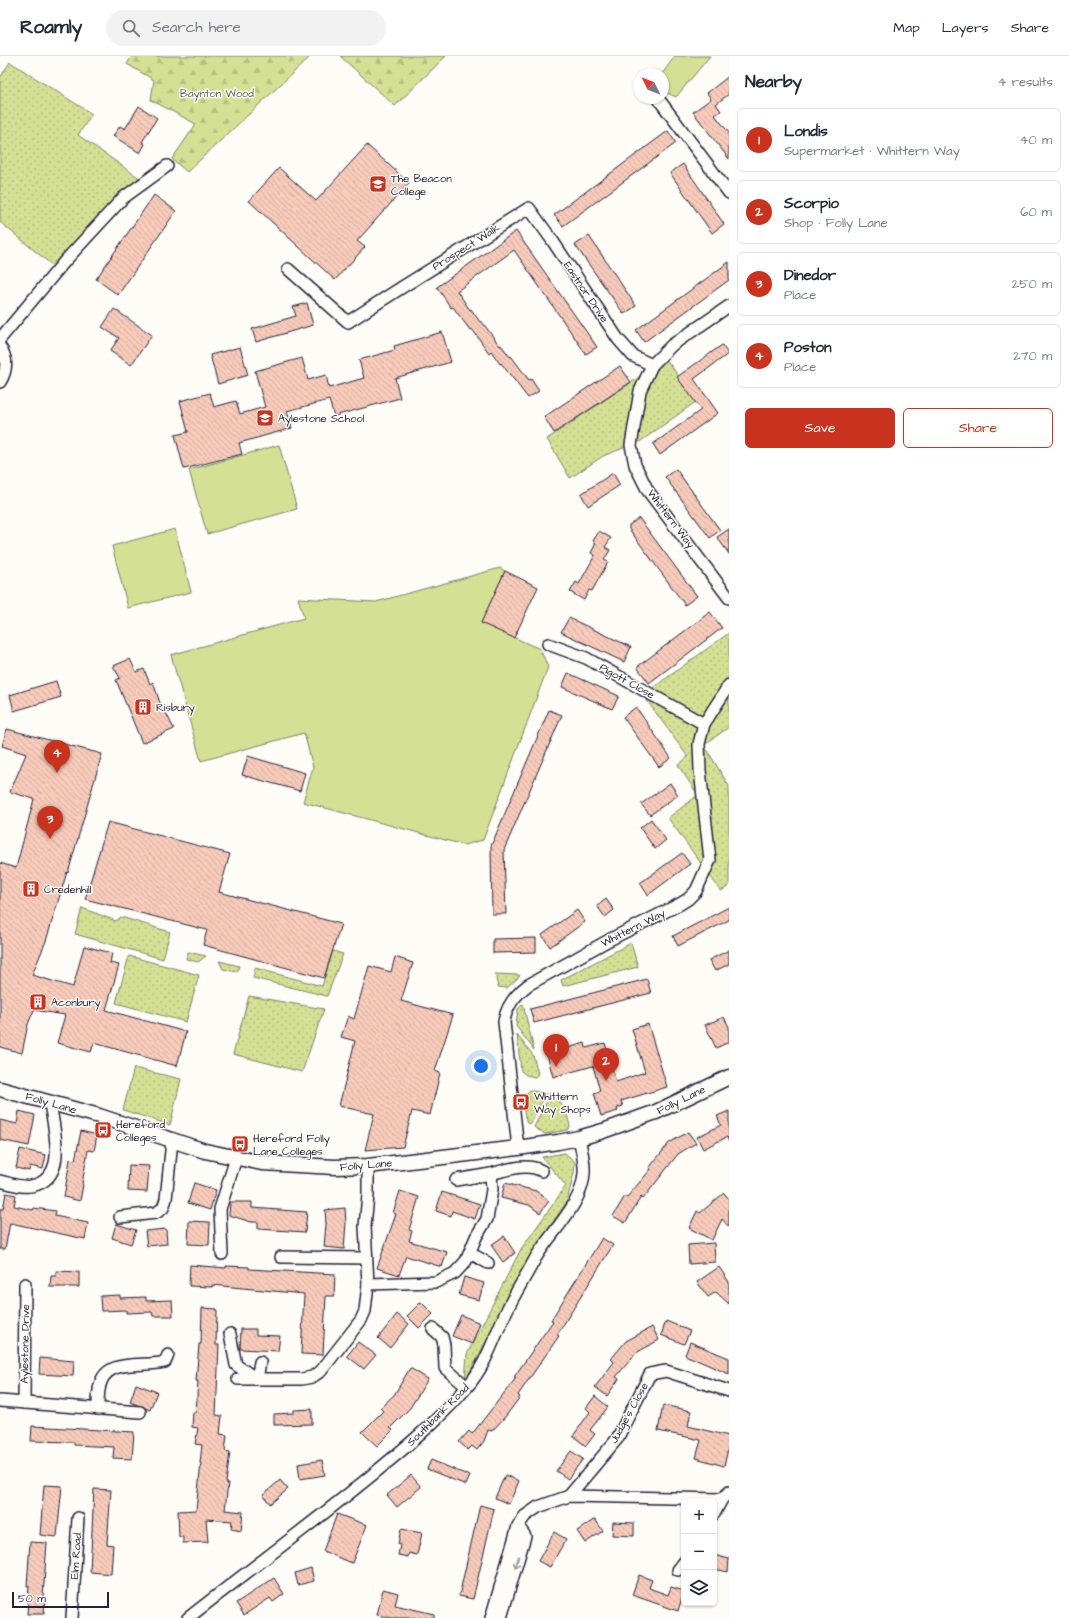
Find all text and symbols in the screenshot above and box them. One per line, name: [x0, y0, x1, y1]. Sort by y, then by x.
search box: [106, 10, 386, 46]
text: Roamly: [20, 14, 82, 41]
icon: search: [120, 17, 142, 39]
text: Search here: [152, 17, 241, 38]
text: Map: [893, 18, 920, 38]
text: Layers: [942, 18, 989, 38]
text: Share: [1011, 18, 1049, 38]
north arrow: [633, 68, 669, 104]
text: Nearby: [745, 70, 802, 94]
text: 4 results: [998, 73, 1053, 91]
park label: Baynton Wood: [180, 86, 254, 102]
text: Londis: [784, 121, 828, 142]
text: 1: [758, 131, 760, 149]
text: 40 m: [1020, 131, 1052, 149]
text: Supermarket · Whittern Way: [784, 142, 960, 160]
place label: The Beacon College: [391, 171, 452, 200]
school or university icon: The Beacon College: [368, 174, 388, 194]
text: Scorpio: [784, 193, 839, 214]
text: 2: [755, 203, 763, 221]
text: 60 m: [1020, 203, 1052, 221]
text: Shop · Folly Lane: [784, 214, 887, 232]
street label: Prospect Walk: [429, 220, 503, 274]
street label: Eastnor Drive: [560, 258, 612, 326]
text: Dinedor: [784, 265, 836, 286]
text: 3: [756, 275, 762, 293]
text: 250 m: [1012, 275, 1052, 293]
text: Place: [784, 286, 816, 304]
text: Poston: [784, 337, 832, 358]
text: 4: [755, 347, 763, 365]
text: 270 m: [1013, 347, 1052, 365]
text: Place: [784, 358, 816, 376]
school or university icon: Aylestone School: [255, 408, 275, 428]
button: Save: [745, 408, 895, 448]
button: Share: [903, 408, 1053, 448]
place label: Aylestone School: [278, 411, 365, 427]
street label: Whittern Way: [643, 486, 698, 552]
street label: Pigott Close: [596, 660, 657, 703]
building icon: Risbury: [133, 697, 153, 717]
place label: Risbury: [156, 700, 195, 716]
pin: 4: [44, 740, 70, 773]
pin: 3: [37, 806, 63, 839]
building icon: Credenhill: [21, 879, 41, 899]
place label: Credenhill: [44, 882, 92, 897]
street label: Whittern Way: [598, 905, 668, 952]
building icon: Aconbury: [28, 992, 48, 1012]
place label: Aconbury: [51, 995, 101, 1011]
pin: 1: [543, 1034, 569, 1067]
pin: 2: [593, 1048, 619, 1081]
your location: [471, 1056, 491, 1076]
street label: Folly Lane: [654, 1082, 708, 1119]
street label: Folly Lane: [23, 1089, 78, 1118]
place label: Whittern Way Shops: [534, 1089, 591, 1118]
bus stop icon: Whittern Way Shops: [511, 1092, 531, 1112]
place label: Hereford Colleges: [116, 1117, 165, 1146]
bus stop icon: Hereford Colleges: [93, 1120, 113, 1140]
place label: Hereford Folly Lane Colleges: [253, 1131, 330, 1160]
bus stop icon: Hereford Folly Lane Colleges: [230, 1134, 250, 1154]
street label: Folly Lane: [339, 1155, 393, 1176]
street label: Aylestone Drive: [17, 1304, 34, 1384]
street label: Southbank Road: [404, 1380, 473, 1449]
street label: Judge's Close: [606, 1380, 653, 1447]
map controls: [681, 1498, 717, 1606]
button: +: [681, 1498, 717, 1534]
street label: Elm Road: [67, 1532, 85, 1580]
button: −: [681, 1534, 717, 1570]
one-way arrow: [513, 1555, 520, 1568]
button: layers: [681, 1570, 717, 1606]
scale bar: [12, 1590, 109, 1609]
text: 50 m: [18, 1591, 46, 1606]

